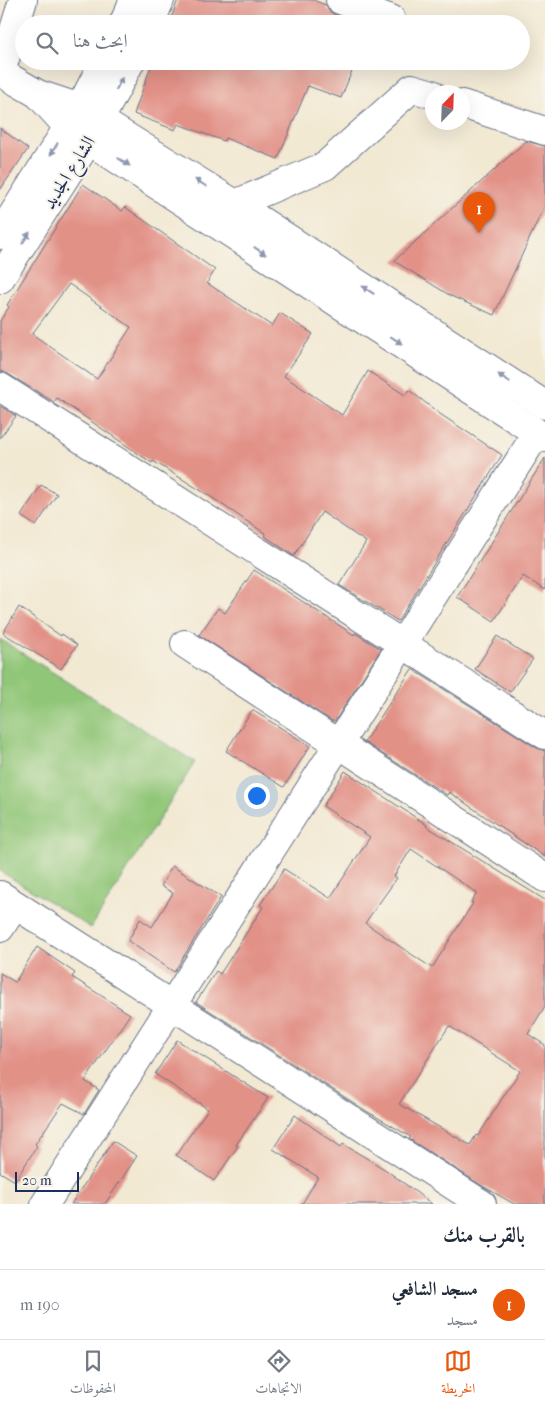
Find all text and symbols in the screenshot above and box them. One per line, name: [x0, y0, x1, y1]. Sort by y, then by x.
search box: [15, 15, 530, 70]
icon: search: [33, 29, 61, 57]
text: ابحث هنا: [73, 30, 128, 52]
one-way arrow: [115, 77, 123, 91]
north arrow: [425, 85, 470, 130]
street label: الشارع الجديد: [38, 132, 103, 215]
one-way arrow: [49, 143, 59, 156]
one-way arrow: [117, 158, 131, 167]
one-way arrow: [195, 179, 208, 188]
pin: 1: [463, 192, 495, 233]
one-way arrow: [22, 231, 31, 244]
one-way arrow: [253, 247, 267, 256]
one-way arrow: [361, 285, 374, 295]
one-way arrow: [389, 336, 403, 345]
one-way arrow: [497, 373, 511, 383]
your location: [244, 783, 270, 809]
scale bar: [15, 1169, 79, 1192]
text: 20 m: [22, 1172, 52, 1189]
text: بالقرب منك: [443, 1223, 525, 1247]
text: مسجد الشافعي: [392, 1278, 478, 1300]
text: 190 m: [20, 1295, 60, 1314]
text: 1: [506, 1295, 512, 1314]
text: مسجد: [447, 1310, 478, 1329]
tab: المحفوظات: [70, 1347, 116, 1402]
tab: الاتجاهات: [255, 1347, 302, 1402]
tab: الخريطة: [441, 1347, 475, 1402]

